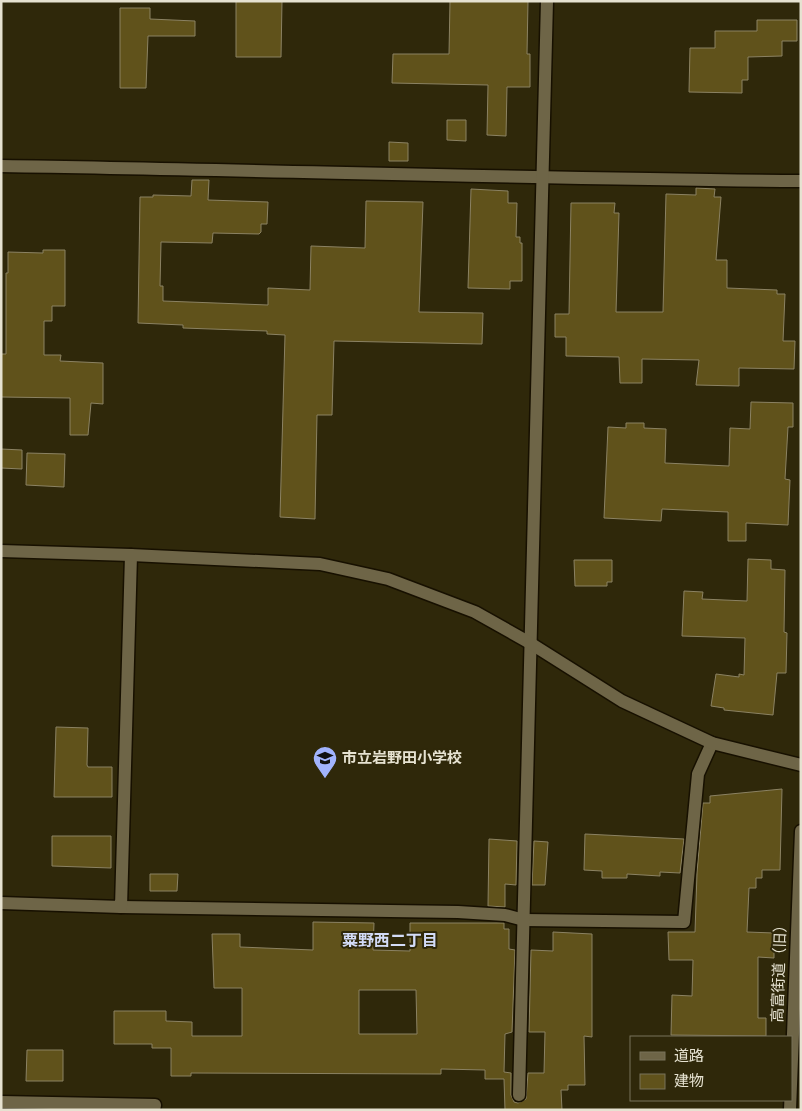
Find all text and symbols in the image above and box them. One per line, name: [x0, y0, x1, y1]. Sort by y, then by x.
school or university icon: 市立岩野田小学校: [312, 745, 338, 779]
place label: 市立岩野田小学校: [342, 750, 462, 769]
street label: 高富街道（旧）: [769, 917, 792, 1023]
district label: 粟野西二丁目: [342, 932, 438, 952]
legend: [630, 1036, 792, 1101]
text: 道路: [674, 1048, 704, 1067]
text: 建物: [674, 1073, 704, 1092]

